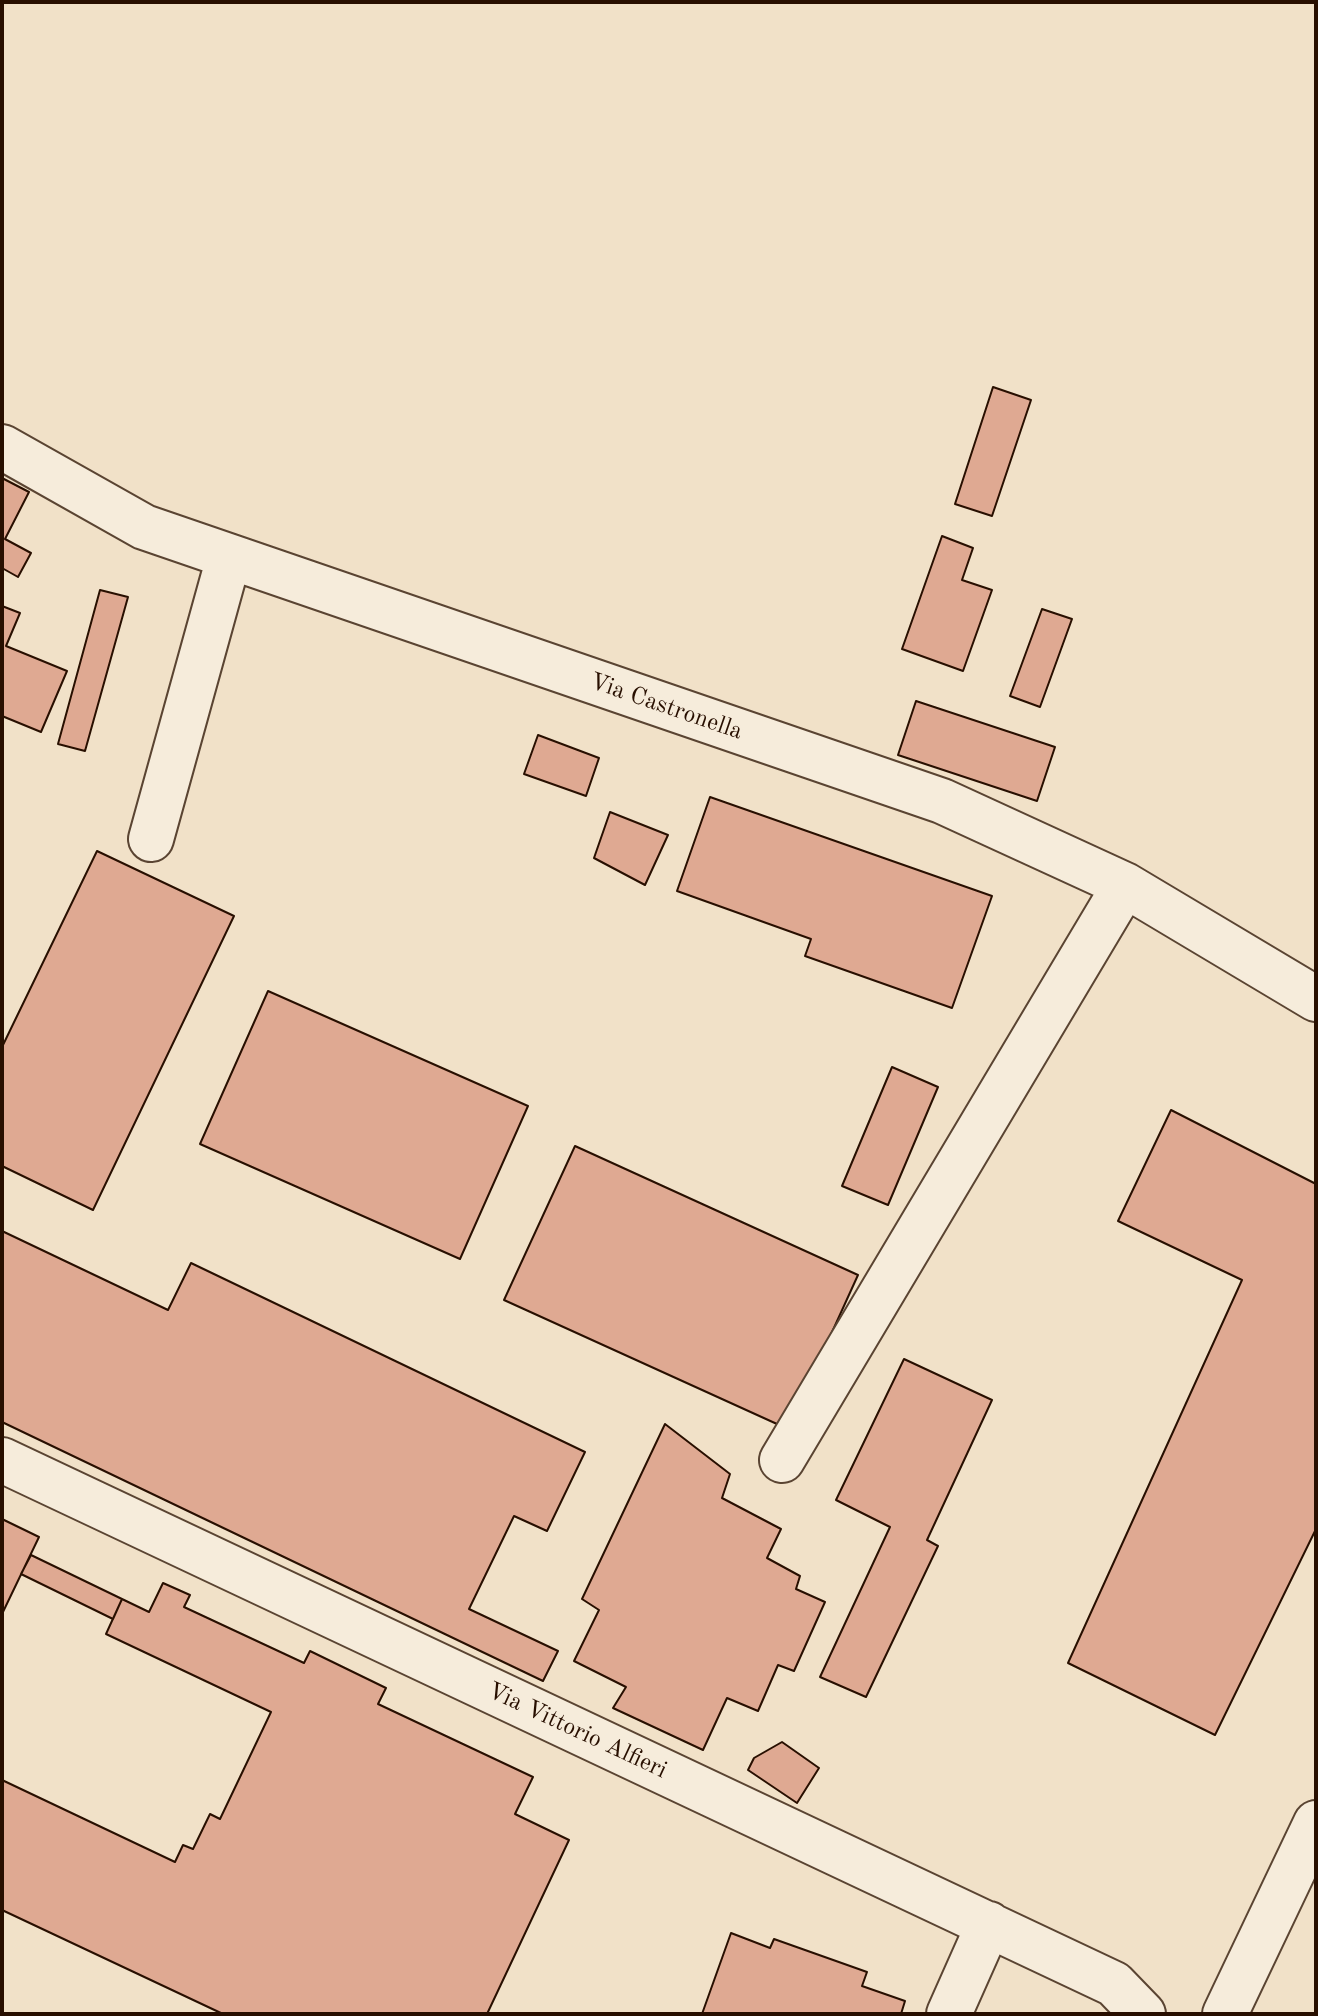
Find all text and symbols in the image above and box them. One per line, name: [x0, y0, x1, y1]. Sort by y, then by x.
street label: Via Castronella: [586, 667, 746, 747]
street label: Via Vittorio Alfieri: [483, 1677, 671, 1785]

